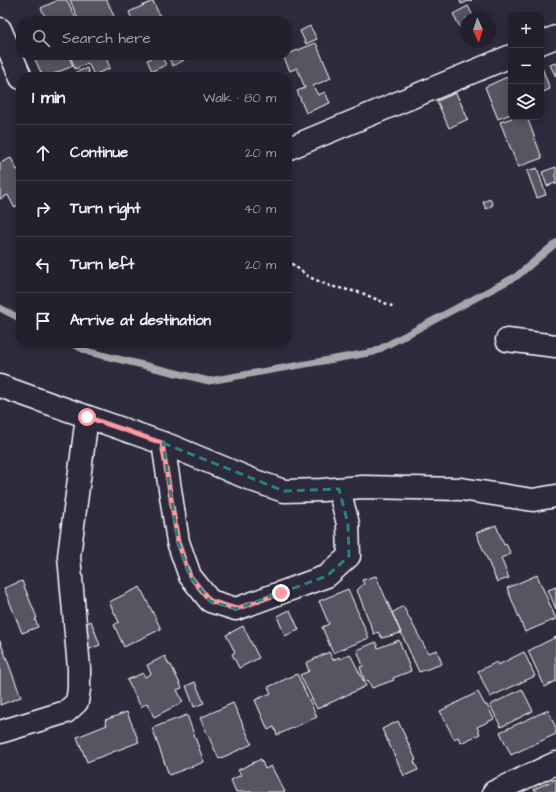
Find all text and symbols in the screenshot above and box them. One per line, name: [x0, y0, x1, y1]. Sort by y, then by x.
north arrow: [460, 12, 496, 48]
map controls: [508, 12, 544, 120]
button: +: [508, 12, 544, 48]
search box: [16, 16, 292, 60]
icon: search: [30, 27, 52, 49]
text: Search here: [62, 28, 151, 49]
button: −: [508, 48, 544, 84]
button: layers: [508, 84, 544, 120]
text: 1 min: [32, 86, 65, 110]
text: Walk · 80 m: [203, 89, 276, 107]
icon: ahead: [32, 142, 54, 164]
text: Continue: [70, 142, 128, 163]
text: 20 m: [245, 144, 276, 162]
icon: right: [32, 198, 54, 220]
text: Turn right: [70, 198, 141, 219]
text: 40 m: [244, 200, 276, 218]
icon: left: [32, 254, 54, 276]
text: Turn left: [70, 254, 134, 275]
text: 20 m: [245, 256, 276, 274]
icon: arrive: [32, 310, 54, 332]
text: Arrive at destination: [70, 310, 211, 331]
route start: [78, 408, 96, 426]
route end: [272, 584, 290, 602]

